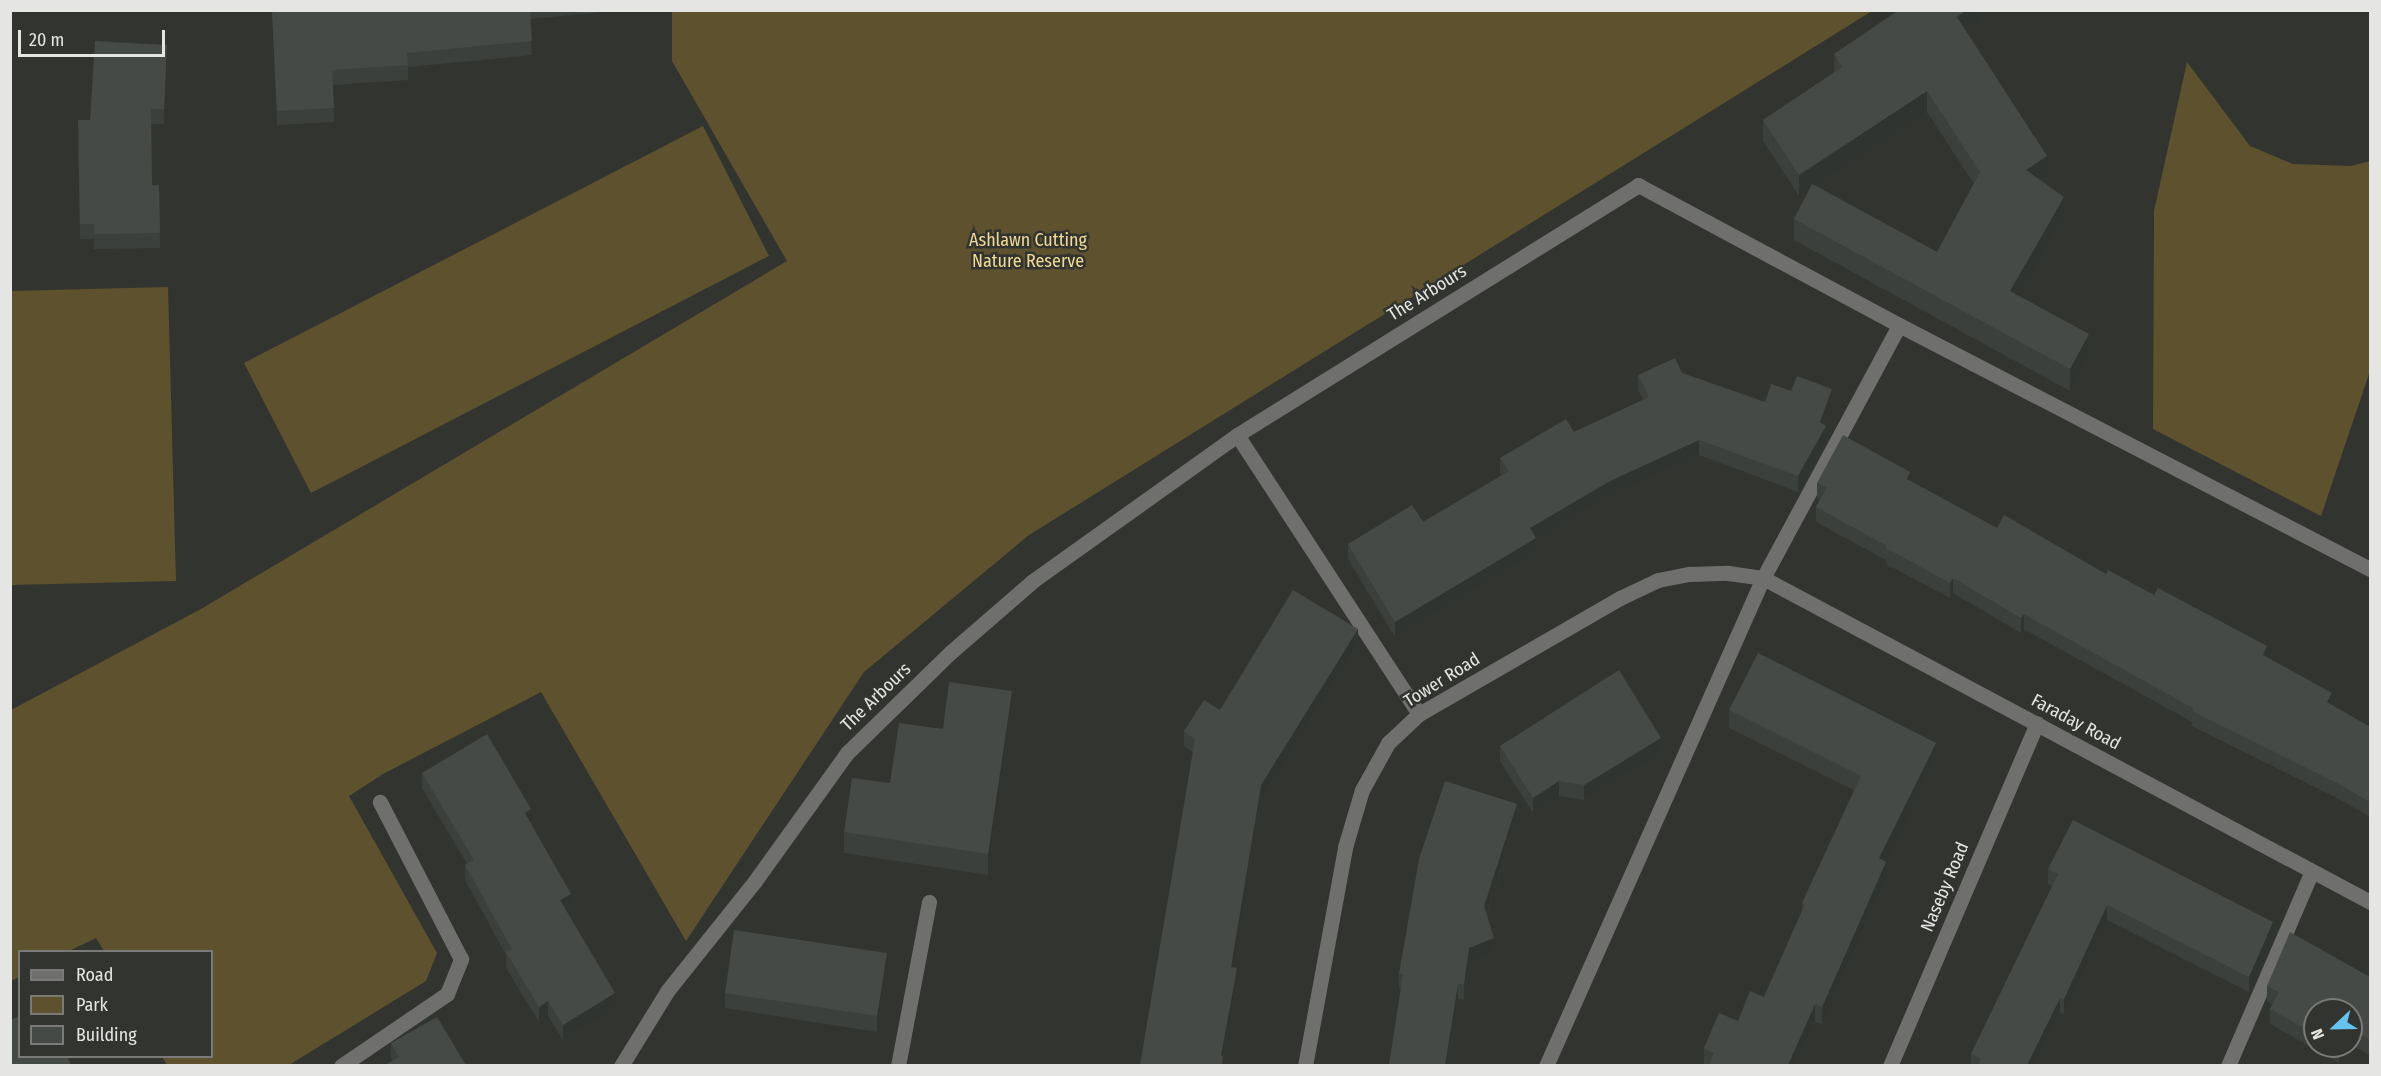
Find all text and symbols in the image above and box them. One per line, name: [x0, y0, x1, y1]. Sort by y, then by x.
scale bar: [21, 18, 168, 56]
text: 20 m: [29, 29, 64, 51]
park label: Ashlawn Cutting Nature Reserve: [969, 230, 1087, 272]
street label: The Arbours: [1384, 260, 1470, 326]
street label: Tower Road: [1400, 648, 1484, 712]
street label: The Arbours: [837, 658, 915, 736]
street label: Faraday Road: [2028, 689, 2124, 755]
street label: Naseby Road: [1916, 839, 1974, 935]
legend: [18, 950, 213, 1058]
text: Road: [76, 964, 113, 986]
text: Park: [76, 994, 108, 1016]
north arrow: [2303, 998, 2363, 1058]
text: Building: [76, 1024, 137, 1046]
text: N: [2307, 1026, 2328, 1042]

